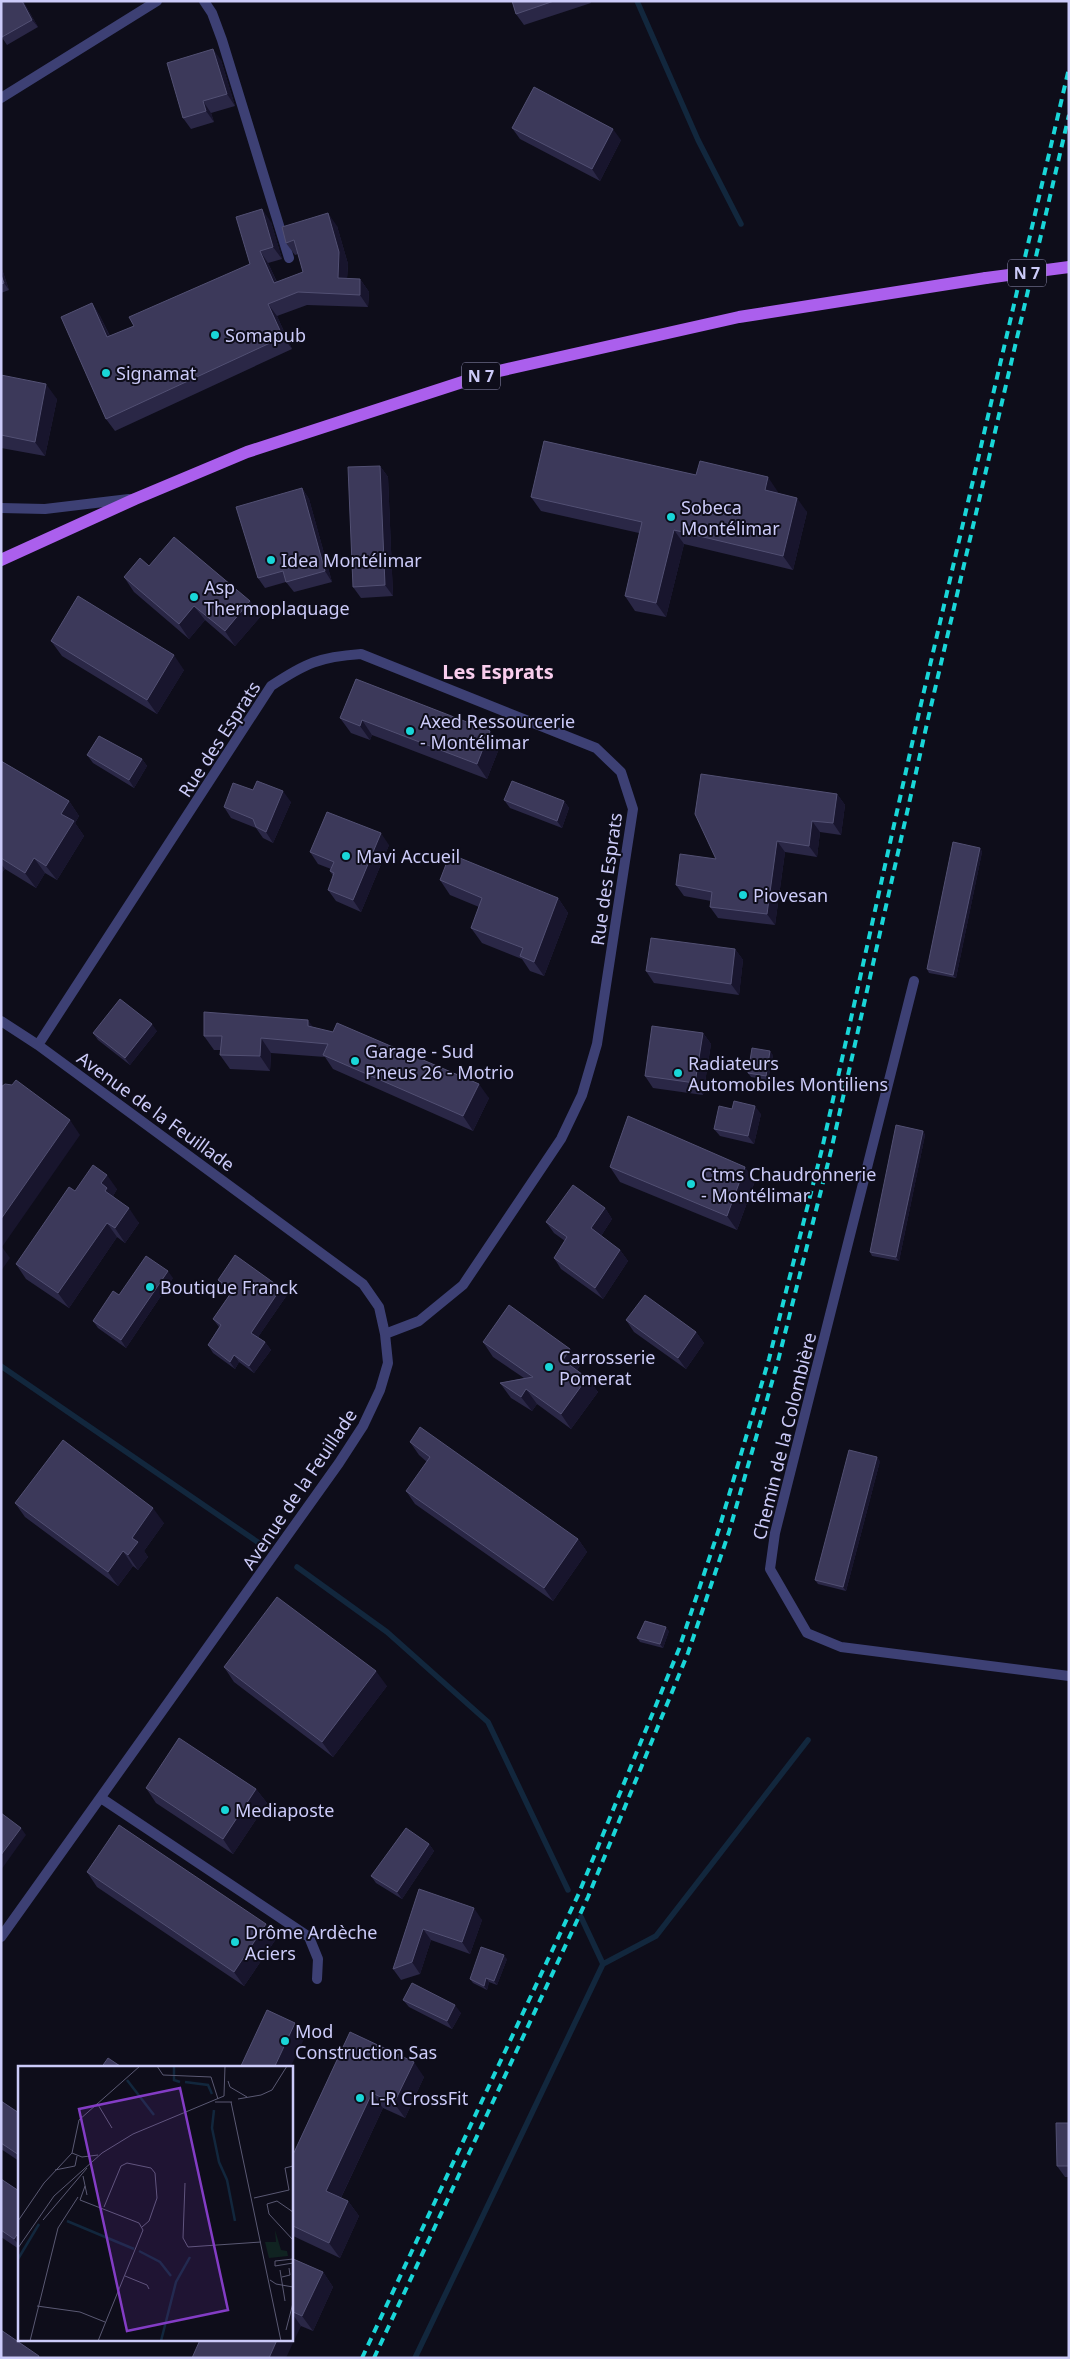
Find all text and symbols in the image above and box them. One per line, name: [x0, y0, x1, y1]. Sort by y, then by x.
road number: N 7: [1008, 260, 1046, 286]
place label: Somapub: [225, 323, 306, 347]
marker: Somapub: [209, 329, 221, 341]
place label: Signamat: [116, 361, 197, 385]
road number: N 7: [462, 362, 500, 390]
marker: Signamat: [100, 367, 112, 379]
place label: Sobeca Montélimar: [681, 495, 780, 540]
marker: Sobeca Montélimar: [665, 511, 677, 523]
place label: Idea Montélimar: [281, 548, 422, 572]
marker: Idea Montélimar: [265, 554, 277, 566]
place label: Asp Thermoplaquage: [204, 575, 350, 620]
marker: Asp Thermoplaquage: [188, 591, 200, 603]
district label: Les Esprats: [442, 658, 554, 685]
street label: Rue des Esprats: [173, 676, 265, 802]
place label: Axed Ressourcerie - Montélimar: [420, 709, 575, 754]
marker: Axed Ressourcerie - Montélimar: [404, 725, 416, 737]
street label: Rue des Esprats: [585, 811, 627, 947]
place label: Mavi Accueil: [356, 844, 460, 868]
marker: Mavi Accueil: [340, 850, 352, 862]
place label: Piovesan: [753, 883, 828, 907]
marker: Piovesan: [737, 889, 749, 901]
place label: Garage - Sud Pneus 26 - Motrio: [365, 1039, 514, 1084]
street label: Avenue de la Feuillade: [72, 1046, 240, 1176]
place label: Radiateurs Automobiles Montiliens: [688, 1051, 888, 1096]
marker: Garage - Sud Pneus 26 - Motrio: [349, 1055, 361, 1067]
marker: Radiateurs Automobiles Montiliens: [672, 1067, 684, 1079]
place label: Ctms Chaudronnerie - Montélimar: [701, 1162, 876, 1207]
marker: Ctms Chaudronnerie - Montélimar: [685, 1178, 697, 1190]
place label: Boutique Franck: [160, 1275, 298, 1299]
marker: Boutique Franck: [144, 1281, 156, 1293]
street label: Chemin de la Colombière: [747, 1330, 821, 1542]
place label: Carrosserie Pomerat: [559, 1345, 656, 1390]
marker: Carrosserie Pomerat: [543, 1361, 555, 1373]
street label: Avenue de la Feuillade: [236, 1404, 362, 1574]
place label: Mediaposte: [235, 1798, 335, 1822]
marker: Mediaposte: [219, 1804, 231, 1816]
place label: Drôme Ardèche Aciers: [245, 1920, 377, 1965]
marker: Drôme Ardèche Aciers: [229, 1936, 241, 1948]
place label: Mod Construction Sas: [295, 2019, 437, 2064]
marker: Mod Construction Sas: [279, 2035, 291, 2047]
inset map: [18, 2066, 292, 2342]
place label: L-R CrossFit: [370, 2086, 469, 2110]
marker: L-R CrossFit: [354, 2092, 366, 2104]

